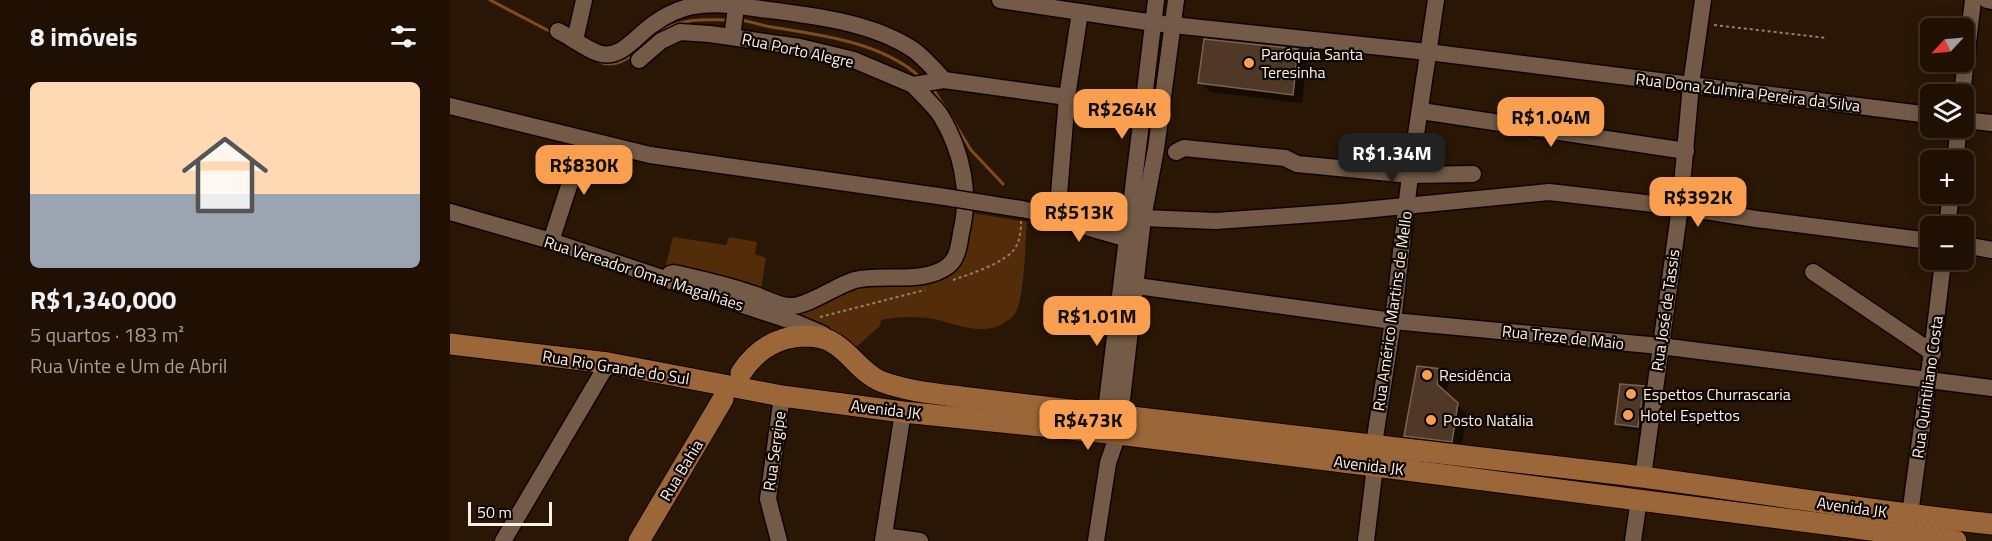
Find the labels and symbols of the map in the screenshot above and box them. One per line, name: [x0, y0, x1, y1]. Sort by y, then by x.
north arrow: [1920, 18, 1974, 72]
street label: Rua Porto Alegre: [740, 26, 856, 74]
place label: Paróquia Santa Teresinha: [1261, 42, 1363, 84]
marker: Paróquia Santa Teresinha: [1242, 56, 1256, 70]
street label: Rua Dona Zulmira Pereira da Silva: [1634, 66, 1862, 118]
pin: R$264K: [1073, 89, 1171, 140]
pin: R$1.04M: [1496, 97, 1606, 148]
pin: R$1.34M: [1337, 133, 1447, 184]
pin: R$830K: [535, 145, 633, 196]
pin: R$392K: [1649, 177, 1747, 228]
pin: R$513K: [1030, 192, 1128, 243]
street label: Rua Américo Martins de Mello: [1366, 209, 1418, 413]
street label: Rua Vereador Omar Magalhães: [541, 229, 747, 317]
street label: Rua José de Tassis: [1645, 248, 1685, 372]
pin: R$1.01M: [1042, 296, 1152, 347]
street label: Rua Quintiliano Costa: [1905, 314, 1949, 460]
street label: Rua Treze de Maio: [1501, 319, 1625, 355]
street label: Rua Rio Grande do Sul: [541, 344, 691, 390]
place label: Residência: [1439, 363, 1511, 387]
marker: Residência: [1420, 368, 1434, 382]
place label: Espettos Churrascaria: [1643, 382, 1791, 406]
marker: Espettos Churrascaria: [1624, 387, 1638, 401]
street label: Avenida JK: [849, 393, 923, 425]
pin: R$473K: [1039, 400, 1137, 451]
place label: Hotel Espettos: [1640, 403, 1740, 427]
place label: Posto Natália: [1443, 408, 1534, 432]
marker: Hotel Espettos: [1621, 408, 1635, 422]
street label: Rua Sergipe: [757, 410, 791, 492]
marker: Posto Natália: [1424, 413, 1438, 427]
street label: Rua Bahia: [653, 435, 709, 505]
street label: Avenida JK: [1332, 449, 1406, 481]
street label: Avenida JK: [1815, 490, 1889, 524]
scale bar: [468, 499, 552, 526]

